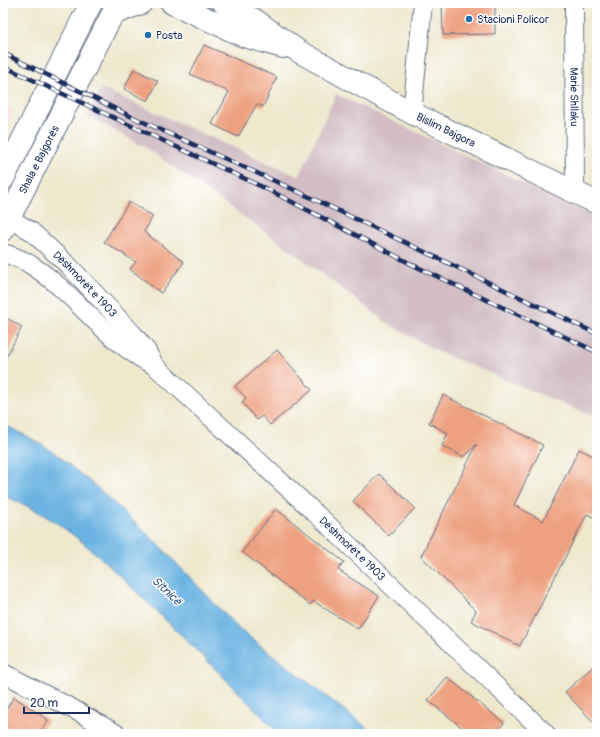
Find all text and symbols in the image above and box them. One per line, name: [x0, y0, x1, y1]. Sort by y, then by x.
place label: Stacioni Policor: [477, 13, 549, 26]
marker: Stacioni Policor: [464, 14, 474, 24]
place label: Posta: [156, 29, 182, 42]
marker: Posta: [143, 30, 153, 40]
street label: Marie Shllaku: [567, 68, 581, 126]
street label: Bislim Bajgora: [414, 110, 478, 150]
street label: Shala e Bajgorës: [16, 123, 62, 196]
street label: Dëshmorët e 1903: [50, 249, 120, 320]
street label: Dëshmorët e 1903: [316, 514, 388, 583]
water label: Sitnicë: [149, 574, 186, 610]
scale bar: [24, 689, 89, 715]
text: 20 m: [30, 696, 59, 711]

